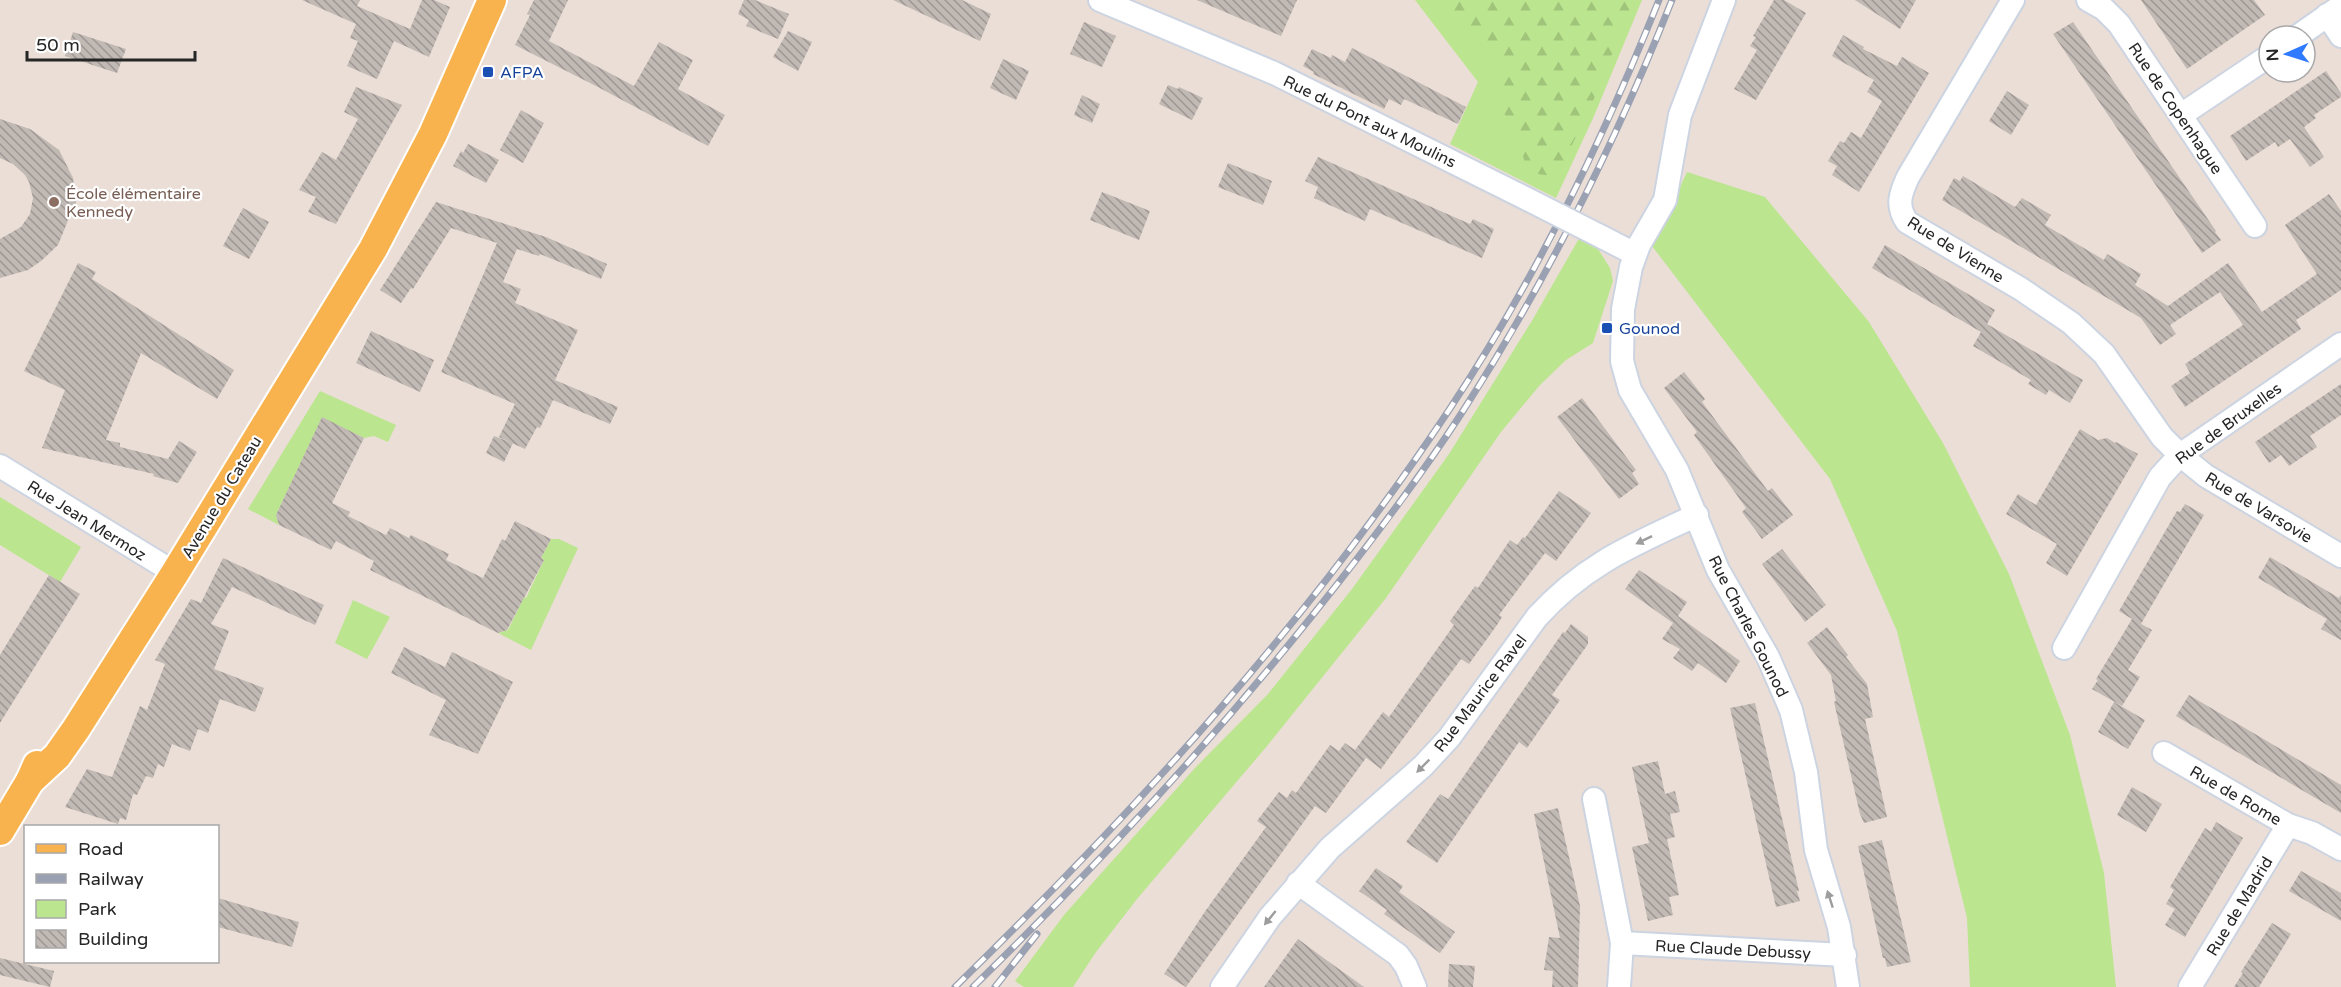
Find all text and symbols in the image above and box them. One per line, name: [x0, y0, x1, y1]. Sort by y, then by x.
scale bar: [27, 24, 195, 62]
north arrow: [2257, 24, 2317, 84]
text: 50 m: [36, 34, 80, 56]
street label: Rue de Copenhague: [2124, 39, 2227, 178]
text: N: [2263, 48, 2283, 62]
place label: AFPA: [500, 63, 544, 83]
marker: AFPA: [481, 65, 495, 79]
street label: Rue du Pont aux Moulins: [1280, 71, 1459, 172]
place label: École élémentaire Kennedy: [66, 184, 201, 222]
marker: École élémentaire Kennedy: [47, 195, 61, 209]
street label: Rue de Vienne: [1903, 212, 2007, 288]
place label: Gounod: [1619, 319, 1680, 339]
marker: Gounod: [1600, 321, 1614, 335]
street label: Rue de Bruxelles: [2172, 379, 2286, 469]
street label: Avenue du Cateau: [177, 433, 266, 562]
street label: Rue de Varsovie: [2201, 468, 2316, 548]
street label: Rue Jean Mermoz: [23, 476, 150, 566]
one-way arrow: [1635, 536, 1652, 545]
street label: Rue Charles Gounod: [1704, 552, 1793, 701]
street label: Rue Maurice Ravel: [1430, 631, 1531, 756]
one-way arrow: [1415, 759, 1430, 773]
street label: Rue de Rome: [2186, 762, 2285, 830]
legend: [24, 825, 219, 963]
text: Road: [78, 838, 123, 860]
street label: Rue de Madrid: [2202, 853, 2277, 960]
text: Railway: [78, 868, 144, 890]
one-way arrow: [1825, 890, 1834, 908]
text: Park: [78, 898, 117, 920]
one-way arrow: [1264, 910, 1276, 925]
text: Building: [78, 928, 148, 950]
street label: Rue Claude Debussy: [1655, 936, 1812, 964]

